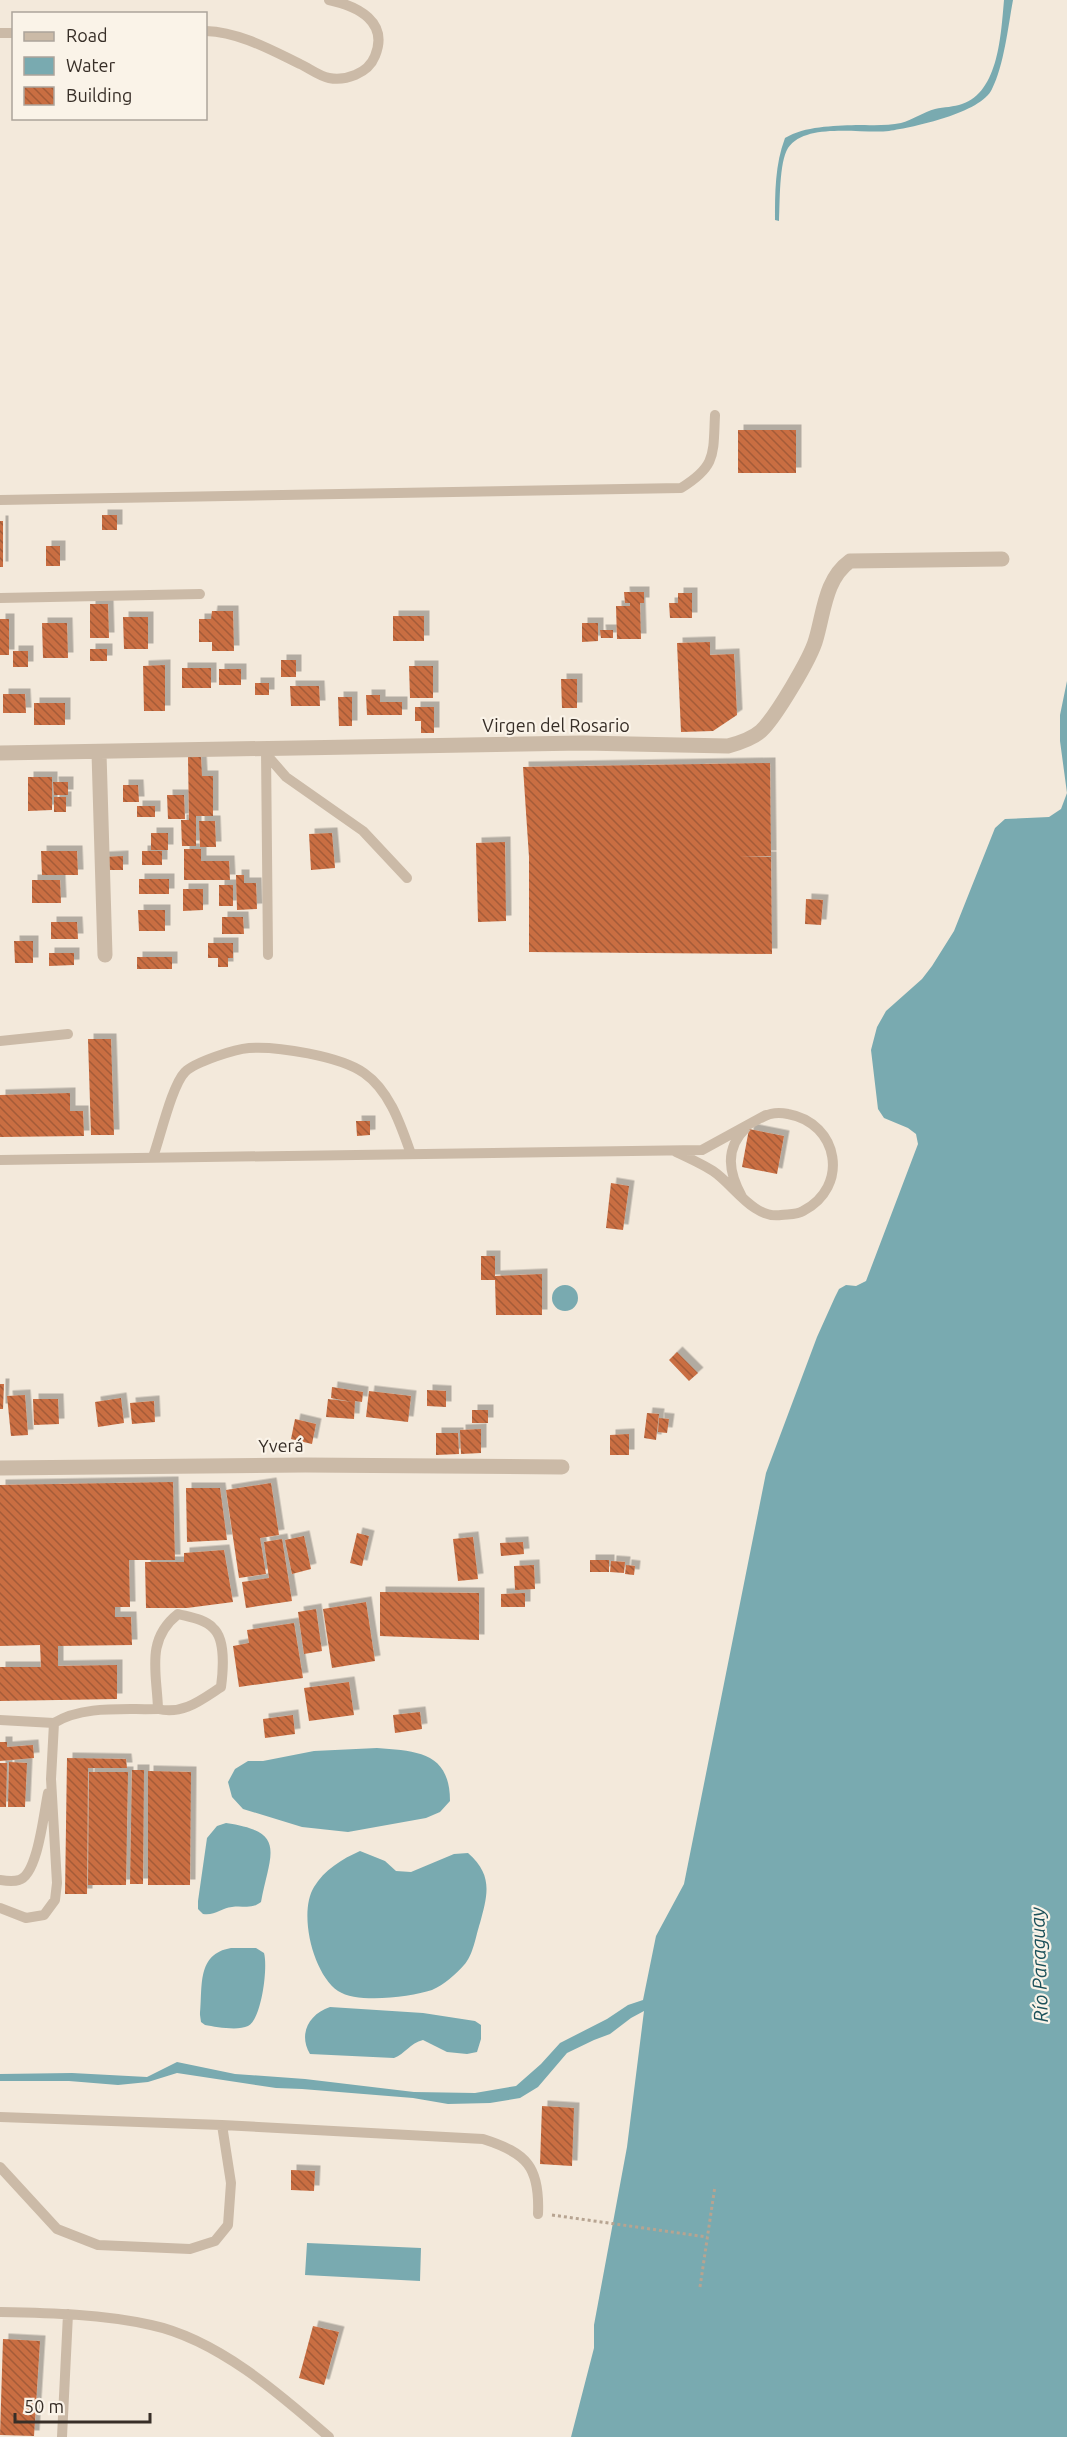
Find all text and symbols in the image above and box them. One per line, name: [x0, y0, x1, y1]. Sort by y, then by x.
legend: [12, 12, 207, 120]
text: Road: [66, 25, 108, 45]
text: Water: [66, 55, 116, 75]
text: Building: [66, 85, 132, 105]
street label: Virgen del Rosario: [482, 715, 630, 735]
street label: Yverá: [258, 1435, 304, 1455]
water label: Río Paraguay: [1025, 1906, 1052, 2023]
scale bar: [15, 2386, 150, 2424]
text: 50 m: [24, 2396, 64, 2416]

